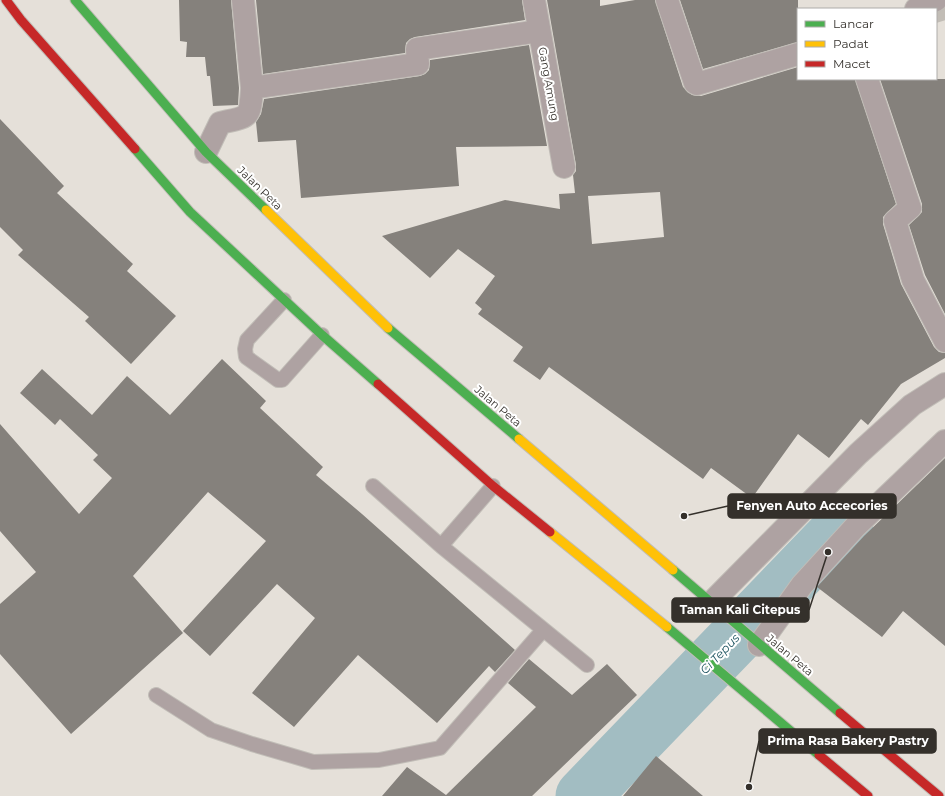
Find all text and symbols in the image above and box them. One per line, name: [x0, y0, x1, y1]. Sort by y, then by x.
legend: [797, 8, 937, 80]
text: Lancar: [833, 16, 874, 31]
text: Padat: [833, 36, 869, 51]
street label: Gang Amung: [536, 46, 562, 122]
text: Macet: [833, 56, 870, 71]
street label: Jalan Peta: [234, 163, 285, 213]
street label: Jalan Peta: [471, 382, 524, 430]
callout: Fenyen Auto Accecories: [728, 494, 896, 518]
text: Fenyen Auto Accecories: [736, 498, 888, 513]
callout: Taman Kali Citepus: [672, 598, 809, 622]
text: Taman Kali Citepus: [680, 602, 801, 617]
water label: Ci Tepus: [697, 630, 743, 677]
street label: Jalan Peta: [763, 631, 816, 679]
callout: Prima Rasa Bakery Pastry: [759, 729, 936, 753]
text: Prima Rasa Bakery Pastry: [767, 733, 930, 748]

